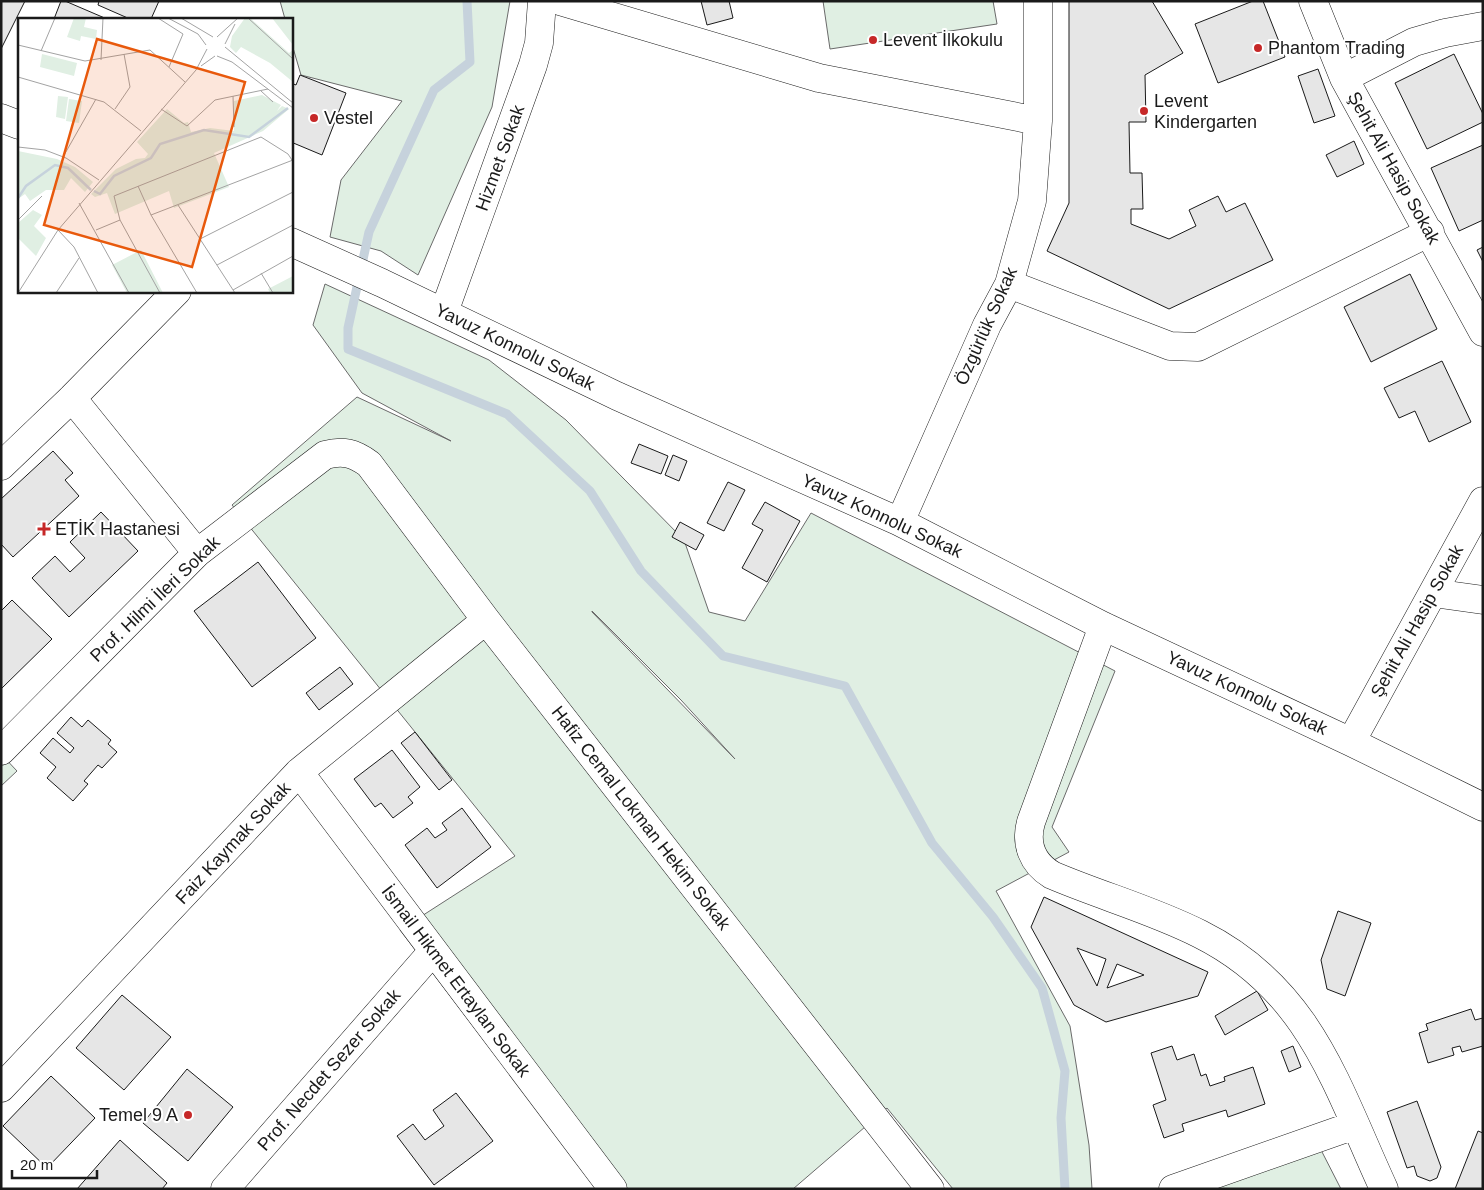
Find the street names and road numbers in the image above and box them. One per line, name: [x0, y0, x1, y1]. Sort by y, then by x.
street label: Şehit Ali Hasip Sokak: [1344, 88, 1445, 249]
street label: Hizmet Sokak: [472, 101, 529, 214]
street label: Özgürlük Sokak: [951, 263, 1021, 388]
street label: Yavuz Konnolu Sokak: [432, 300, 599, 395]
street label: Yavuz Konnolu Sokak: [799, 470, 966, 562]
street label: Prof. Hilmi İleri Sokak: [86, 531, 225, 666]
street label: Şehit Ali Hasip Sokak: [1367, 540, 1468, 701]
street label: Yavuz Konnolu Sokak: [1164, 647, 1331, 739]
street label: Hafiz Cemal Lokman Hekim Sokak: [548, 702, 735, 935]
street label: Faiz Kaymak Sokak: [171, 777, 295, 908]
street label: İsmail Hikmet Ertaylan Sokak: [378, 882, 535, 1081]
street label: Prof. Necdet Sezer Sokak: [254, 985, 405, 1155]

